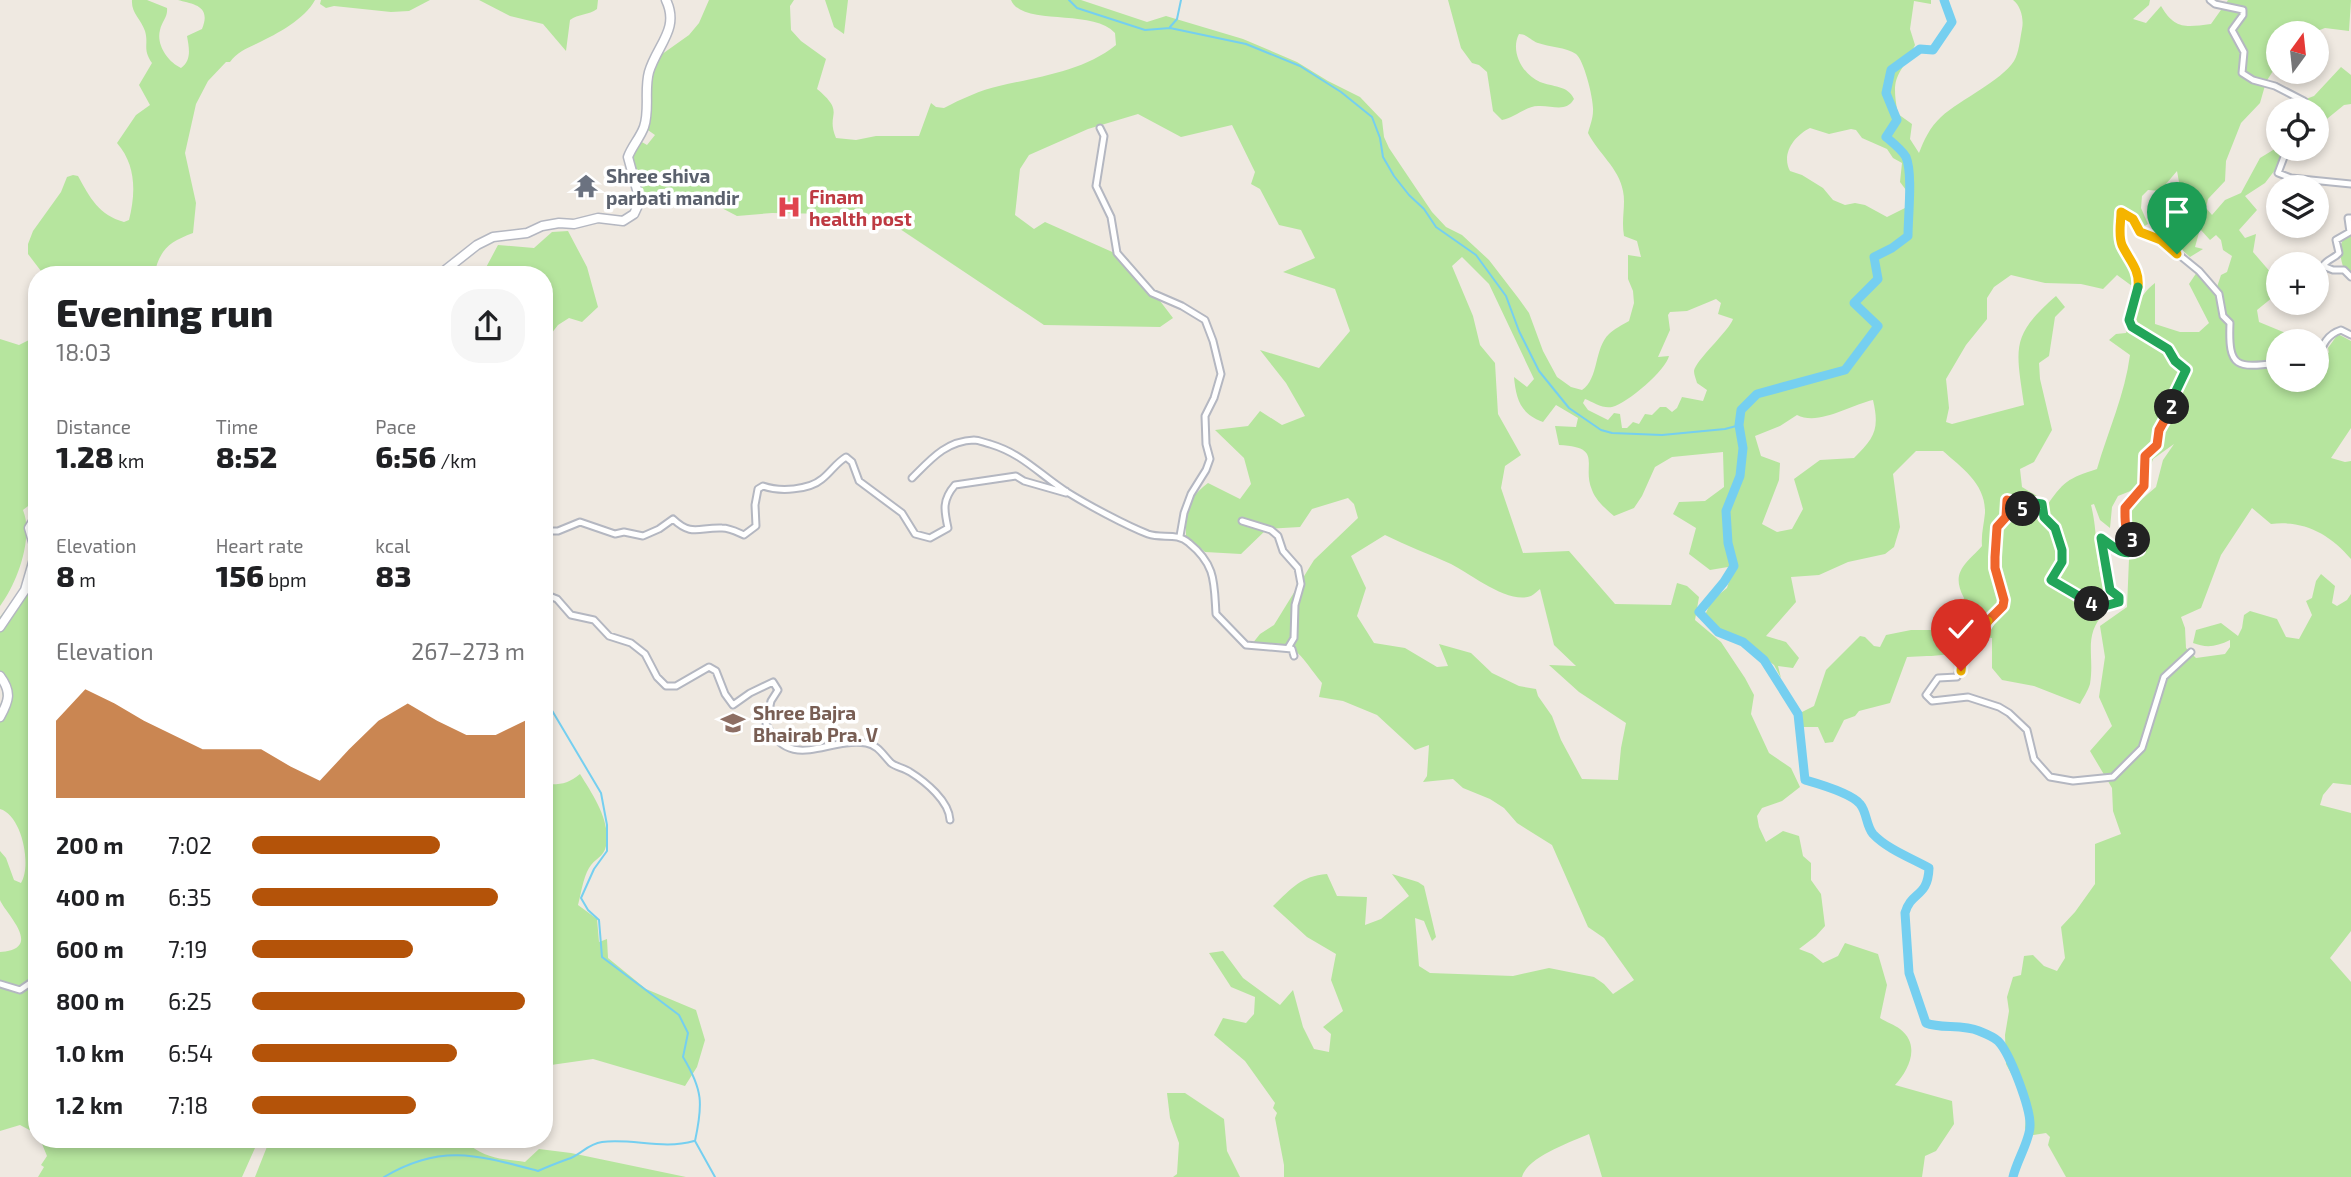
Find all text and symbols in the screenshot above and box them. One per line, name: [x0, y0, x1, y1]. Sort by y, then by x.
north arrow: [2266, 21, 2329, 84]
map controls: [2266, 21, 2329, 392]
button: locate: [2266, 98, 2329, 161]
place label: Shree shiva parbati mandir: [606, 164, 739, 209]
temple icon: Shree shiva parbati mandir: [572, 172, 600, 200]
button: layers: [2266, 175, 2329, 238]
pin: [2147, 182, 2207, 254]
place label: Finam health post: [809, 185, 912, 230]
hospital icon: Finam health post: [775, 193, 803, 221]
icon: arrive: [2158, 193, 2196, 231]
button: +: [2266, 252, 2329, 315]
text: Evening run: [56, 289, 273, 335]
button: share: [451, 289, 525, 363]
button: −: [2266, 329, 2329, 392]
text: 18:03: [56, 338, 111, 366]
pin: 2: [2154, 390, 2190, 424]
text: 2: [2166, 395, 2177, 418]
text: Distance: [56, 415, 131, 438]
text: Time: [216, 415, 258, 438]
text: Pace: [375, 415, 416, 438]
text: 1.28: [56, 438, 114, 474]
text: 8:52: [216, 438, 277, 474]
text: 6:56: [375, 438, 436, 474]
text: km: [114, 449, 144, 472]
text: /km: [436, 449, 477, 472]
pin: 5: [2006, 491, 2040, 526]
text: 5: [2017, 497, 2028, 520]
pin: 3: [2116, 522, 2150, 558]
text: 3: [2127, 528, 2138, 551]
text: Elevation: [56, 534, 137, 557]
text: Heart rate: [216, 534, 304, 557]
text: kcal: [375, 534, 410, 557]
text: 8: [56, 557, 75, 593]
text: 156: [216, 557, 264, 593]
text: 83: [375, 557, 411, 593]
text: m: [75, 568, 96, 591]
text: bpm: [264, 568, 307, 591]
pin: 4: [2074, 586, 2110, 622]
text: 4: [2085, 592, 2098, 615]
pin: [1931, 599, 1991, 671]
icon: check: [1942, 610, 1980, 648]
text: Elevation: [56, 637, 154, 665]
text: 267–273 m: [411, 637, 525, 665]
place label: Shree Bajra Bhairab Pra. V: [753, 701, 879, 746]
school or university icon: Shree Bajra Bhairab Pra. V: [719, 709, 747, 737]
text: 200 m: [56, 831, 124, 859]
text: 7:02: [168, 831, 212, 859]
text: 400 m: [56, 883, 125, 911]
text: 6:35: [168, 883, 212, 911]
text: 600 m: [56, 935, 124, 963]
text: 7:19: [168, 935, 208, 963]
text: 800 m: [56, 987, 125, 1015]
text: 6:25: [168, 987, 212, 1015]
text: 1.0 km: [56, 1039, 124, 1067]
text: 6:54: [168, 1039, 213, 1067]
text: 1.2 km: [56, 1091, 123, 1119]
text: 7:18: [168, 1091, 208, 1119]

